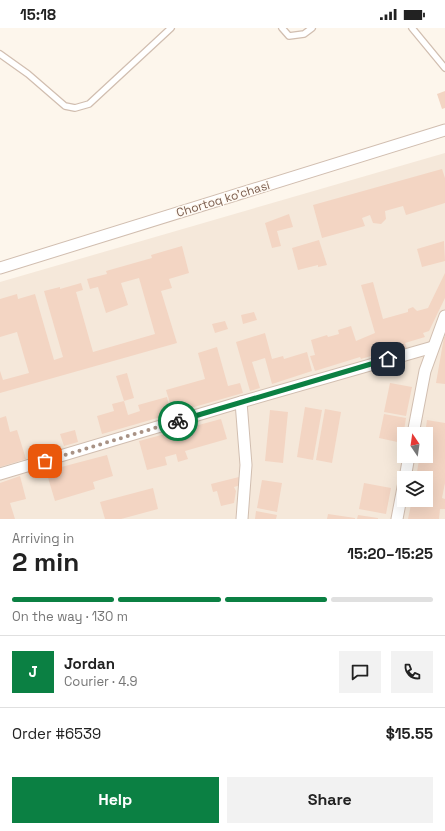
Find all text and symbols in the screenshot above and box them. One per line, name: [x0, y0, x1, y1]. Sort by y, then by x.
text: 15:18: [20, 5, 56, 24]
street label: Chortoq ko'chasi: [174, 177, 272, 221]
pin: [371, 342, 405, 376]
icon: home: [377, 348, 399, 370]
courier: [158, 401, 198, 441]
icon: bike: [167, 410, 189, 432]
north arrow: [397, 427, 433, 463]
map controls: [397, 427, 433, 507]
pin: [28, 444, 62, 478]
icon: bag: [34, 450, 56, 472]
button: layers: [397, 471, 433, 507]
text: Arriving in: [12, 530, 74, 547]
text: 15:20–15:25: [347, 544, 433, 563]
text: 2 min: [12, 545, 79, 579]
text: On the way · 130 m: [12, 608, 128, 625]
button: chat: [339, 651, 381, 693]
button: phone: [391, 651, 433, 693]
text: Jordan: [64, 654, 115, 673]
text: J: [28, 662, 38, 681]
text: Courier · 4.9: [64, 673, 138, 690]
text: Order #6539: [12, 724, 101, 743]
text: $15.55: [386, 724, 433, 743]
button: Help: [12, 777, 219, 823]
button: Share: [227, 777, 433, 823]

